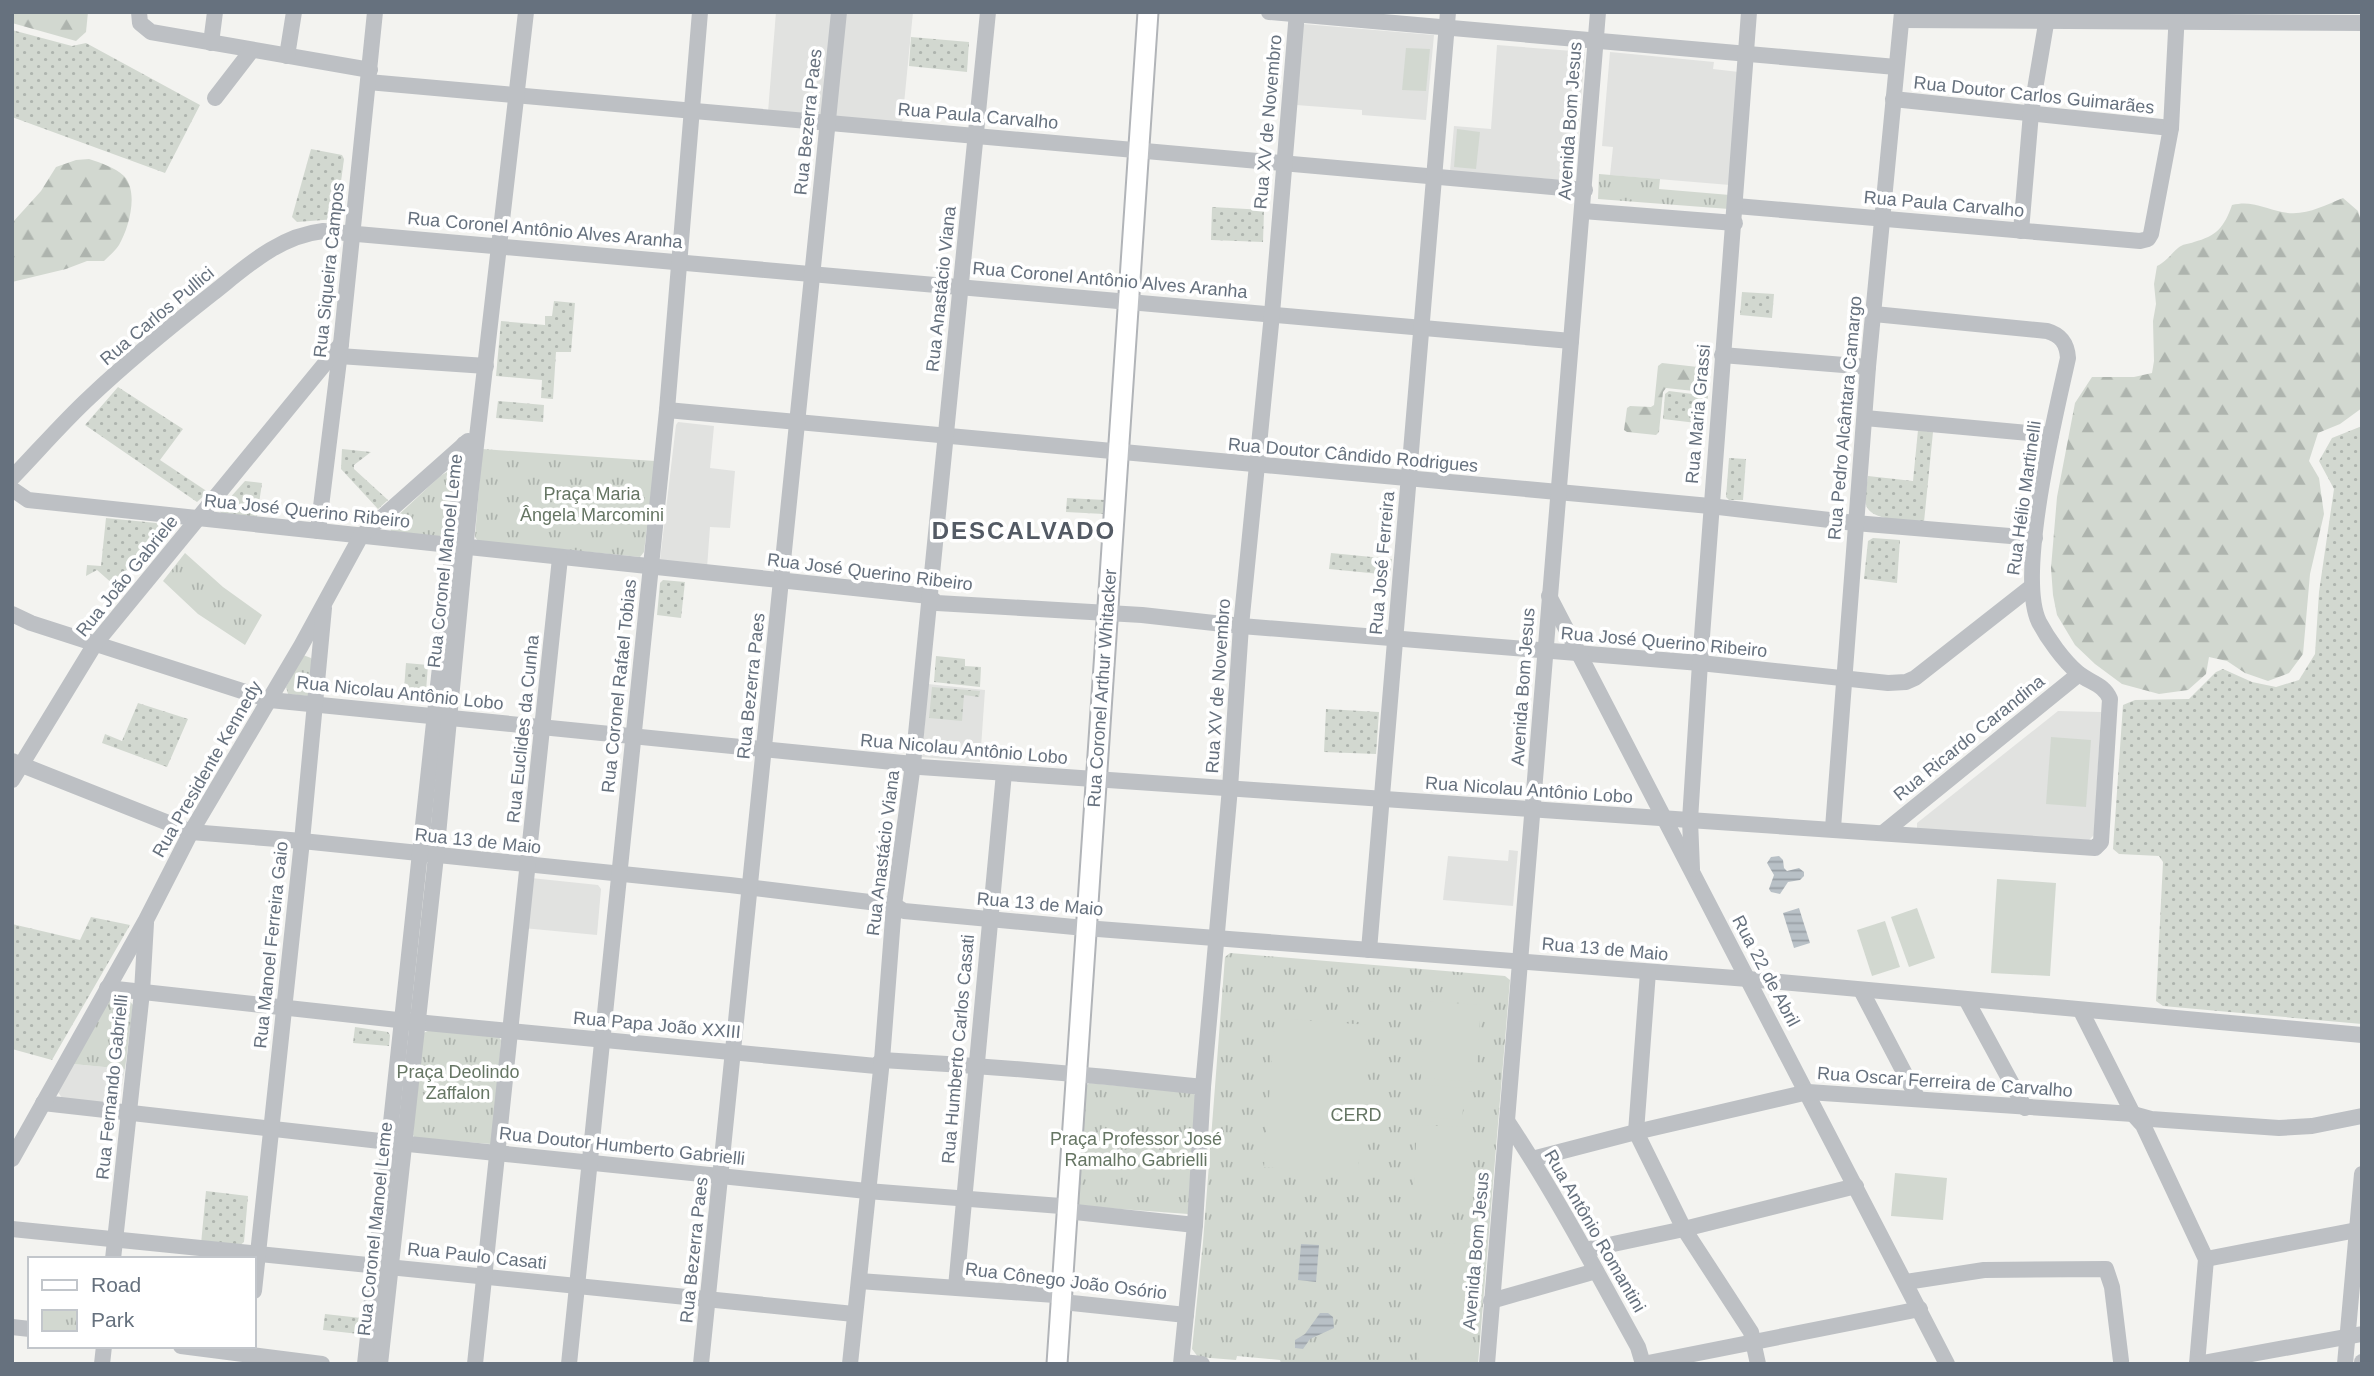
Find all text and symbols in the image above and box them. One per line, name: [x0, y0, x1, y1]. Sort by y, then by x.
street label: Rua XV de Novembro: [1250, 34, 1286, 210]
street label: Avenida Bom Jesus: [1554, 41, 1586, 201]
street label: Rua Bezerra Paes: [790, 48, 826, 196]
street label: Rua Doutor Carlos Guimarães: [1913, 72, 2155, 118]
street label: Rua Paula Carvalho: [897, 99, 1059, 133]
street label: Rua Siqueira Campos: [310, 181, 348, 359]
street label: Rua Paula Carvalho: [1863, 187, 2025, 221]
street label: Rua Anastácio Viana: [922, 204, 960, 373]
street label: Rua Coronel Antônio Alves Aranha: [407, 208, 684, 252]
street label: Rua Coronel Antônio Alves Aranha: [972, 258, 1249, 302]
street label: Rua Carlos Pullici: [96, 263, 218, 369]
street label: Rua Pedro Alcântara Camargo: [1824, 295, 1866, 541]
street label: Rua Maria Grassi: [1682, 343, 1714, 485]
street label: Rua Hélio Martinelli: [2003, 419, 2045, 577]
street label: Rua Doutor Cândido Rodrigues: [1227, 434, 1479, 476]
street label: Rua Coronel Manoel Leme: [424, 453, 466, 669]
park label: Praça Maria Ângela Marcomini: [520, 484, 664, 525]
street label: Rua José Ferreira: [1366, 489, 1398, 636]
street label: Rua José Querino Ribeiro: [203, 490, 411, 532]
street label: Rua João Gabriele: [72, 511, 182, 641]
district label: DESCALVADO: [932, 517, 1116, 544]
street label: Rua José Querino Ribeiro: [766, 549, 974, 595]
street label: Rua Coronel Arthur Whitacker: [1084, 568, 1120, 808]
street label: Rua Coronel Rafael Tobias: [598, 578, 640, 794]
street label: Rua XV de Novembro: [1202, 598, 1234, 774]
street label: Avenida Bom Jesus: [1507, 607, 1539, 767]
street label: Rua Bezerra Paes: [733, 612, 769, 760]
street label: Rua José Querino Ribeiro: [1560, 623, 1768, 661]
street label: Rua Euclides da Cunha: [503, 633, 543, 824]
street label: Rua Ricardo Carandina: [1890, 670, 2049, 805]
street label: Rua Nicolau Antônio Lobo: [295, 672, 505, 714]
street label: Rua Presidente Kennedy: [148, 677, 266, 861]
street label: Rua Nicolau Antônio Lobo: [859, 730, 1069, 768]
street label: Rua Anastácio Viana: [863, 768, 903, 937]
street label: Rua Nicolau Antônio Lobo: [1424, 773, 1634, 807]
street label: Rua 13 de Maio: [414, 824, 542, 858]
street label: Rua Manoel Ferreira Gaio: [250, 840, 292, 1050]
street label: Rua 13 de Maio: [976, 888, 1104, 920]
street label: Rua 22 de Abril: [1728, 912, 1804, 1030]
street label: Rua 13 de Maio: [1541, 933, 1669, 965]
street label: Rua Humberto Carlos Casati: [938, 934, 978, 1164]
street label: Rua Fernando Gabrielli: [92, 993, 132, 1181]
street label: Rua Papa João XXIII: [572, 1008, 742, 1042]
park label: Praça Deolindo Zaffalon: [396, 1062, 520, 1103]
street label: Rua Oscar Ferreira de Carvalho: [1817, 1063, 2073, 1101]
park label: CERD: [1330, 1105, 1382, 1125]
street label: Rua Coronel Manoel Leme: [354, 1121, 396, 1337]
street label: Rua Doutor Humberto Gabrielli: [498, 1123, 746, 1169]
park label: Praça Professor José Ramalho Gabrielli: [1050, 1129, 1222, 1170]
street label: Rua Antônio Romantini: [1540, 1146, 1650, 1316]
street label: Avenida Bom Jesus: [1459, 1171, 1493, 1331]
street label: Rua Bezerra Paes: [676, 1176, 712, 1324]
street label: Rua Paulo Casati: [406, 1239, 548, 1273]
legend: [28, 1257, 256, 1348]
street label: Rua Cônego João Osório: [964, 1259, 1168, 1303]
text: Road: [91, 1273, 141, 1296]
text: Park: [91, 1308, 135, 1331]

